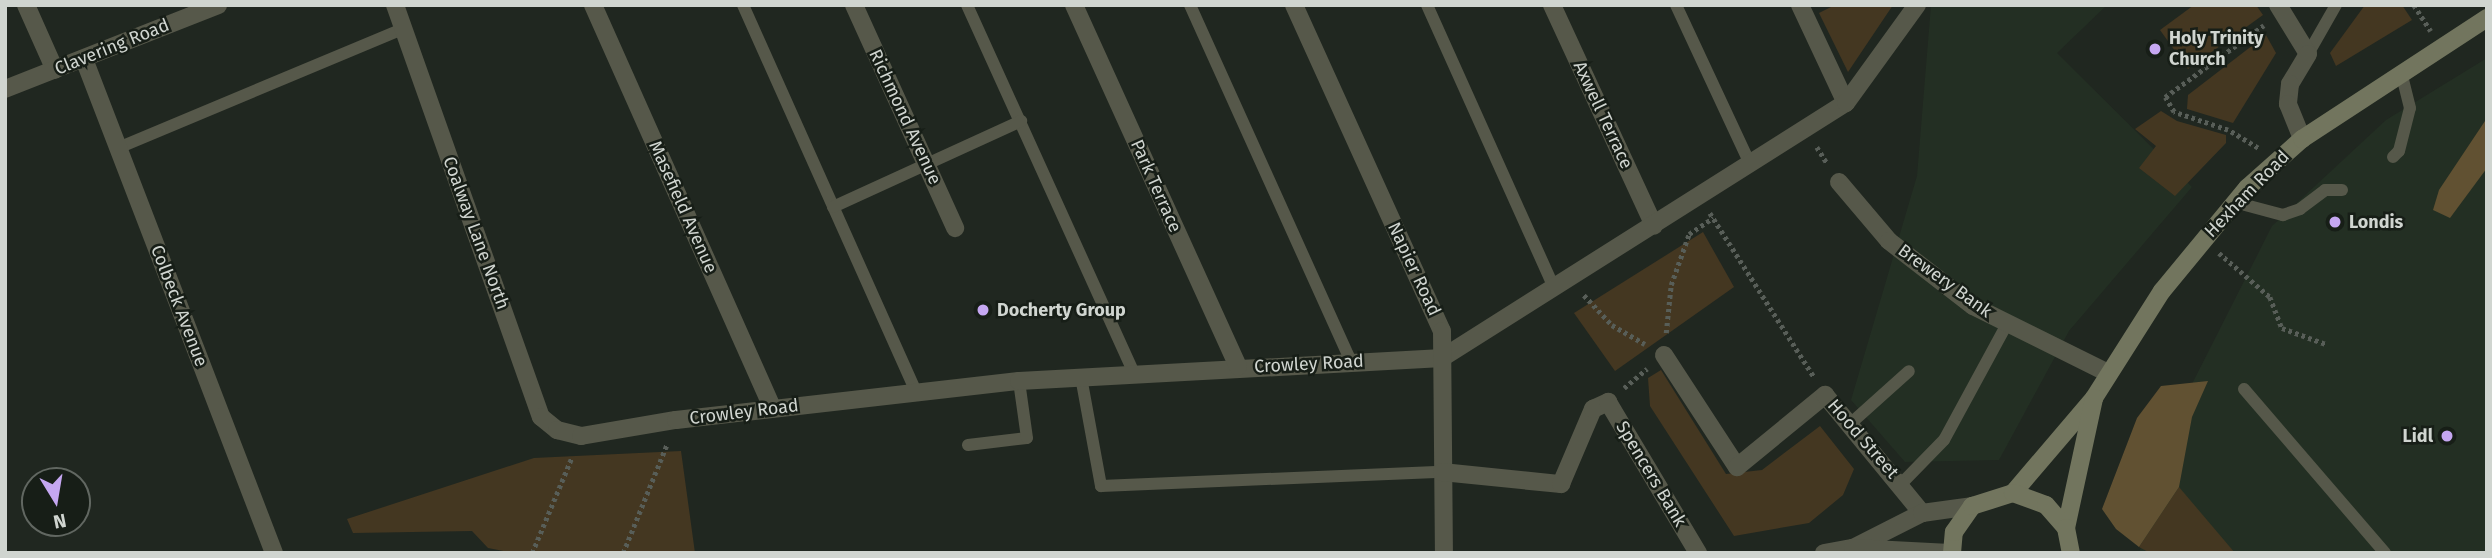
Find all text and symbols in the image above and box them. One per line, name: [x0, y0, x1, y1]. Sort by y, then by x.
street label: Clavering Road: [52, 14, 172, 80]
place label: Holy Trinity Church: [2169, 28, 2263, 70]
marker: Holy Trinity Church: [2147, 41, 2163, 57]
street label: Richmond Avenue: [864, 46, 946, 188]
street label: Axwell Terrace: [1569, 58, 1637, 172]
street label: Park Terrace: [1126, 136, 1186, 236]
street label: Masefield Avenue: [644, 138, 722, 276]
street label: Hexham Road: [2200, 146, 2294, 242]
street label: Coalway Lane North: [438, 154, 514, 312]
place label: Londis: [2349, 211, 2403, 233]
marker: Londis: [2327, 214, 2343, 230]
street label: Napier Road: [1383, 219, 1445, 319]
street label: Brewery Bank: [1894, 240, 1996, 322]
street label: Colbeck Avenue: [146, 242, 212, 370]
place label: Docherty Group: [997, 299, 1126, 321]
marker: Docherty Group: [975, 302, 991, 318]
street label: Crowley Road: [1254, 350, 1364, 378]
street label: Crowley Road: [688, 395, 800, 429]
street label: Hood Street: [1823, 395, 1903, 483]
street label: Spencers Bank: [1611, 417, 1691, 531]
place label: Lidl: [2403, 425, 2433, 447]
marker: Lidl: [2439, 428, 2455, 444]
north arrow: [21, 467, 91, 537]
text: N: [51, 509, 68, 534]

